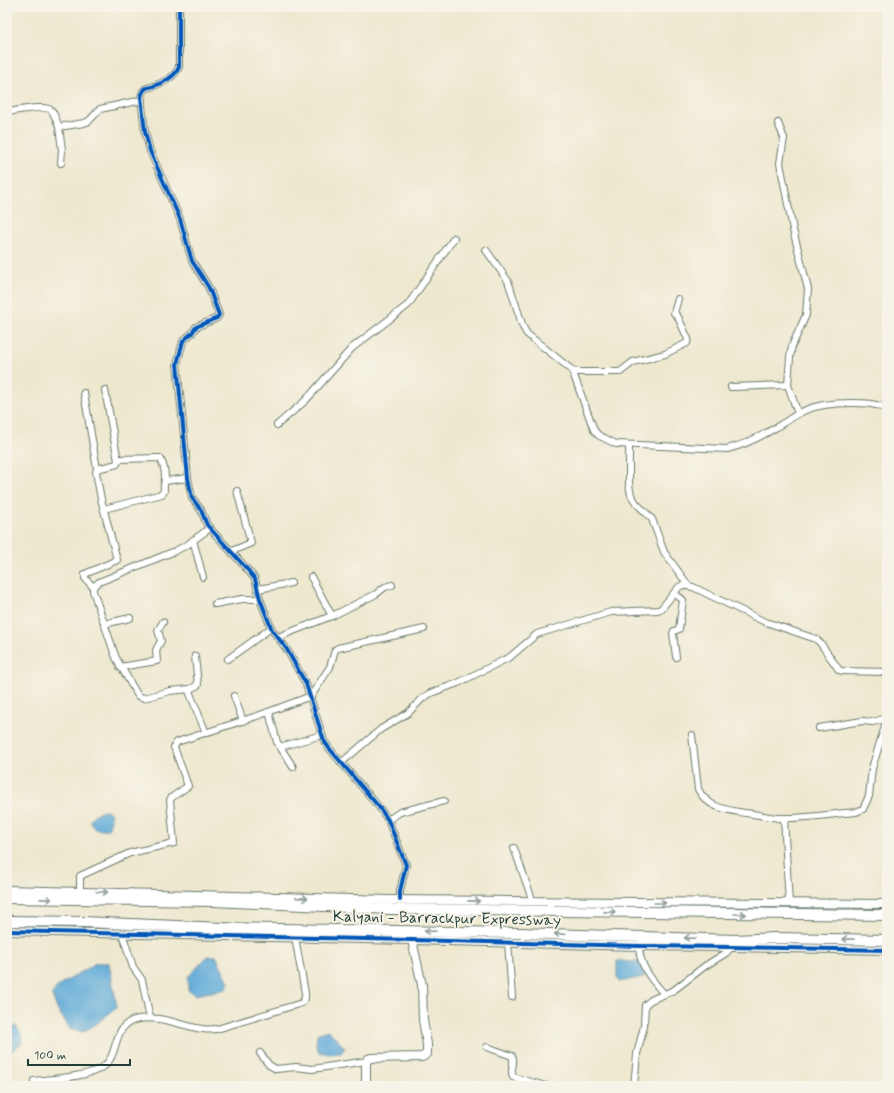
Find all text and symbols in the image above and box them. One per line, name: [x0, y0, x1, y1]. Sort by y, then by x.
one-way arrow: [95, 888, 108, 896]
one-way arrow: [295, 894, 308, 902]
one-way arrow: [39, 895, 52, 903]
one-way arrow: [467, 897, 480, 905]
one-way arrow: [653, 899, 666, 907]
street label: Kalyani - Barrackpur Expressway: [333, 906, 561, 931]
one-way arrow: [603, 908, 616, 916]
one-way arrow: [733, 910, 746, 918]
one-way arrow: [424, 927, 437, 935]
one-way arrow: [554, 931, 567, 938]
one-way arrow: [684, 935, 697, 942]
one-way arrow: [842, 935, 855, 943]
scale bar: [28, 1041, 130, 1067]
text: 100 m: [34, 1048, 66, 1064]

